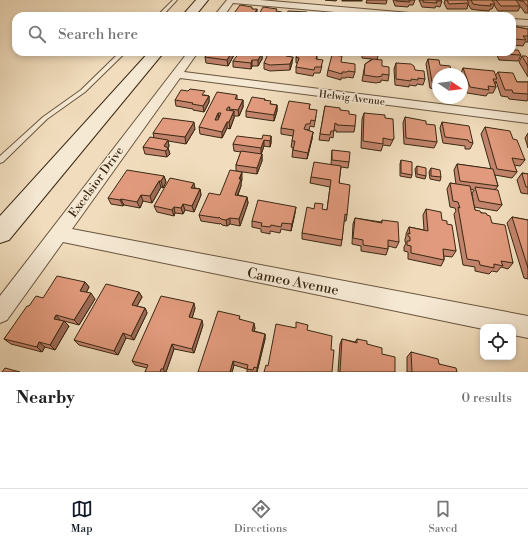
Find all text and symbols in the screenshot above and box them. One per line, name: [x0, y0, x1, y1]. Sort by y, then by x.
search box: [12, 12, 516, 56]
icon: search: [26, 23, 48, 45]
text: Search here: [58, 25, 138, 44]
north arrow: [432, 68, 468, 104]
street label: Helwig Avenue: [318, 88, 386, 108]
street label: Excelsior Drive: [66, 144, 127, 221]
street label: Cameo Avenue: [245, 264, 340, 300]
map controls: [480, 324, 516, 360]
button: locate: [480, 324, 516, 360]
text: Nearby: [16, 387, 75, 409]
text: 0 results: [461, 390, 512, 406]
tab: Map: [71, 498, 93, 536]
tab: Directions: [234, 498, 287, 536]
tab: Saved: [428, 498, 457, 536]

